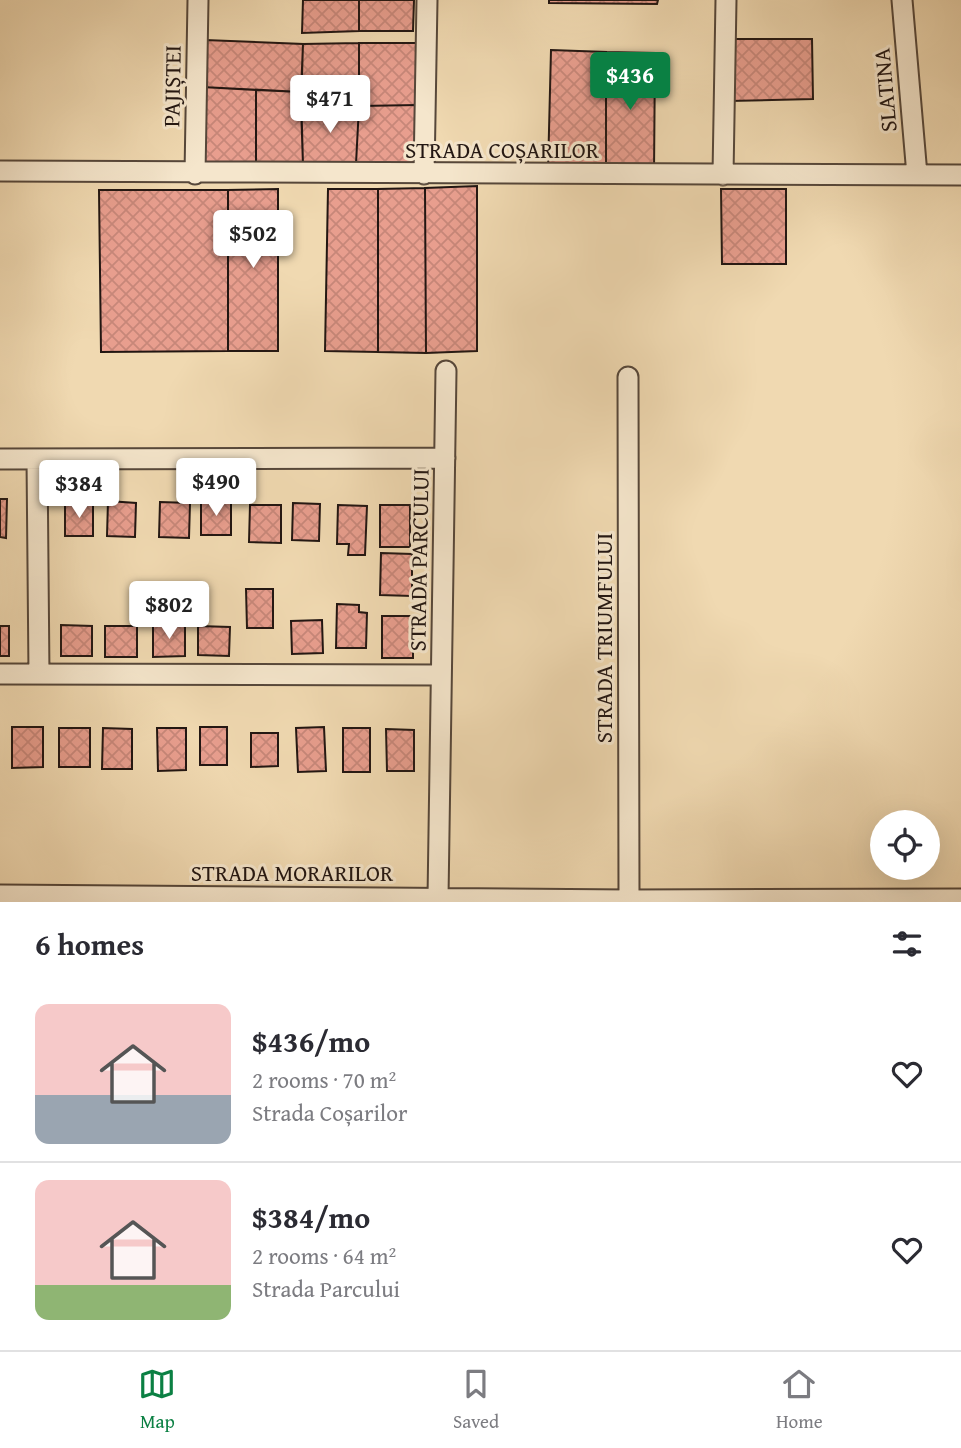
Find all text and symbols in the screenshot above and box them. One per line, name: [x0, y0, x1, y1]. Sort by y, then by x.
street label: PAJIȘTEI: [154, 45, 189, 127]
street label: SLATINA: [864, 47, 905, 133]
pin: $436: [589, 52, 671, 112]
text: $436: [606, 58, 654, 91]
pin: $471: [289, 76, 371, 135]
text: $471: [306, 81, 354, 114]
street label: STRADA COȘARILOR: [405, 133, 600, 166]
pin: $502: [212, 210, 294, 270]
text: $502: [229, 216, 277, 249]
pin: $490: [175, 458, 257, 518]
pin: $384: [38, 461, 120, 520]
text: $490: [192, 464, 240, 497]
text: $384: [55, 466, 103, 499]
street label: STRADA PARCULUI: [400, 468, 437, 652]
street label: STRADA TRIUMFULUI: [587, 533, 620, 743]
pin: $802: [128, 582, 210, 641]
text: $802: [145, 587, 193, 620]
map controls: [870, 810, 940, 880]
button: locate: [870, 810, 940, 880]
street label: STRADA MORARILOR: [191, 856, 394, 889]
text: 6 homes: [35, 922, 144, 966]
icon: filters: [888, 925, 926, 963]
text: $436/mo: [252, 1019, 370, 1063]
icon: home: [91, 1032, 175, 1116]
icon: heart: [888, 1055, 926, 1093]
text: 2 rooms · 70 m²: [252, 1063, 396, 1096]
text: Strada Coșarilor: [252, 1096, 408, 1129]
text: $384/mo: [252, 1195, 370, 1239]
icon: home: [91, 1208, 175, 1292]
icon: heart: [888, 1231, 926, 1269]
text: 2 rooms · 64 m²: [252, 1239, 396, 1272]
text: Strada Parcului: [252, 1272, 400, 1305]
tab: Map: [138, 1365, 176, 1435]
tab: Saved: [453, 1365, 499, 1435]
tab: Home: [776, 1365, 823, 1435]

